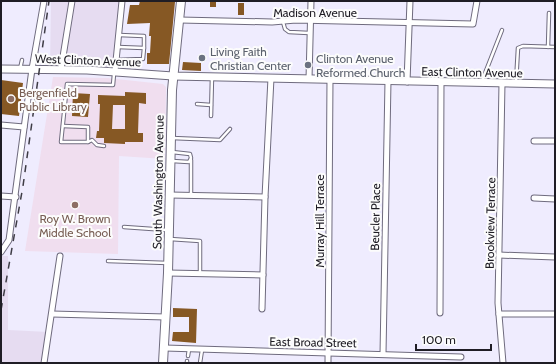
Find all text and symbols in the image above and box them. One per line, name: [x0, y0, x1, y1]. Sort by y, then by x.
street label: Madison Avenue: [273, 5, 357, 20]
place label: Living Faith Christian Center: [210, 44, 291, 73]
street label: West Clinton Avenue: [35, 51, 141, 69]
place label: Clinton Avenue Reformed Church: [316, 51, 405, 80]
marker: Living Faith Christian Center: [197, 53, 207, 63]
marker: Clinton Avenue Reformed Church: [303, 60, 313, 70]
street label: East Clinton Avenue: [421, 64, 523, 80]
place label: Bergenfield Public Library: [19, 85, 87, 114]
marker: Bergenfield Public Library: [6, 94, 16, 104]
street label: South Washington Avenue: [149, 115, 167, 249]
street label: Murray Hill Terrace: [312, 174, 327, 268]
street label: Brookview Terrace: [482, 177, 498, 269]
street label: Beucler Place: [367, 183, 383, 251]
marker: Roy W. Brown Middle School: [70, 200, 80, 210]
place label: Roy W. Brown Middle School: [39, 211, 111, 240]
scale bar: [416, 326, 491, 352]
text: 100 m: [422, 332, 456, 347]
street label: East Broad Street: [269, 334, 357, 350]

